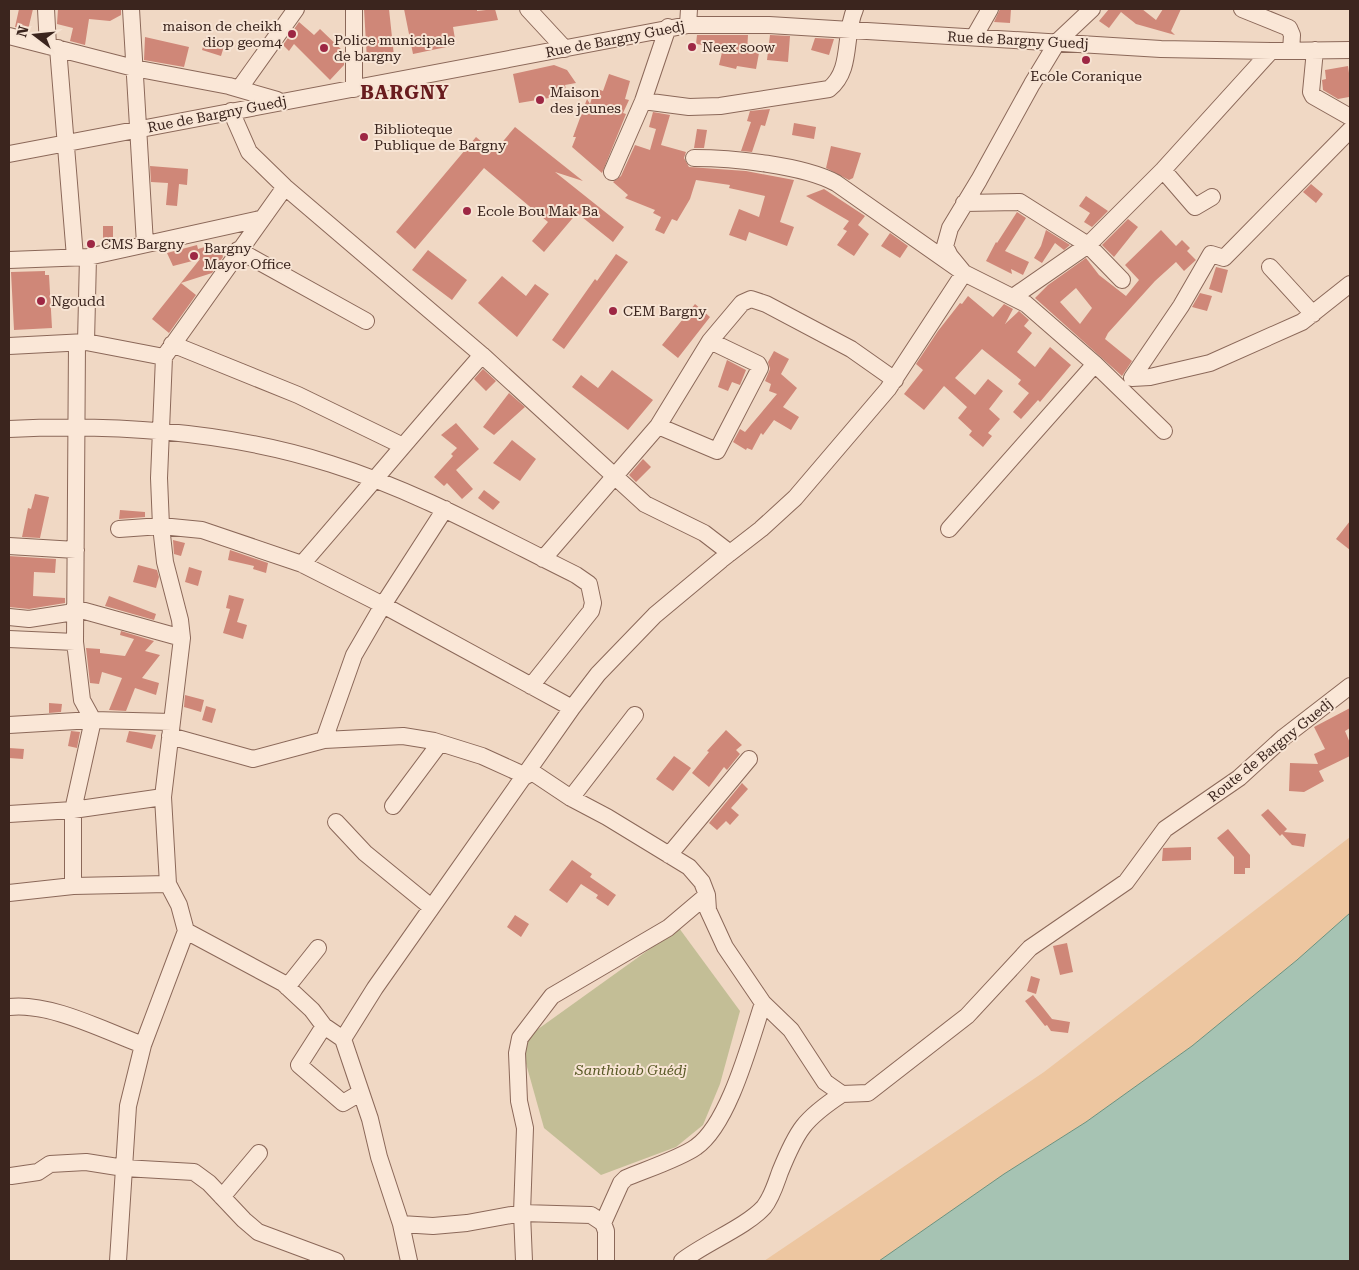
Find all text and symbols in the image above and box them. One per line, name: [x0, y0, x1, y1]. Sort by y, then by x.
north arrow: [10, 10, 60, 60]
place label: maison de cheikh diop geom4: [163, 18, 282, 50]
street label: Rue de Bargny Guedj: [544, 18, 686, 60]
text: N: [13, 24, 32, 39]
marker: maison de cheikh diop geom4: [286, 28, 298, 40]
street label: Rue de Bargny Guedj: [947, 28, 1089, 52]
place label: Police municipale de bargny: [334, 32, 455, 64]
place label: Neex soow: [702, 39, 775, 55]
marker: Neex soow: [686, 41, 698, 53]
marker: Police municipale de bargny: [318, 42, 330, 54]
marker: Ecole Coranique: [1080, 54, 1092, 66]
place label: Ecole Coranique: [1030, 68, 1142, 84]
district label: BARGNY: [360, 81, 450, 104]
place label: Maison des jeunes: [550, 84, 621, 116]
street label: Rue de Bargny Guedj: [146, 93, 288, 135]
marker: Maison des jeunes: [534, 94, 546, 106]
place label: Biblioteque Publique de Bargny: [374, 121, 507, 153]
marker: Biblioteque Publique de Bargny: [358, 131, 370, 143]
place label: Ecole Bou Mak Ba: [477, 203, 599, 219]
marker: Ecole Bou Mak Ba: [461, 205, 473, 217]
place label: CMS Bargny: [101, 236, 185, 252]
marker: CMS Bargny: [85, 238, 97, 250]
place label: Bargny Mayor Office: [204, 240, 291, 272]
marker: Bargny Mayor Office: [188, 250, 200, 262]
place label: Ngoudd: [51, 293, 105, 309]
marker: Ngoudd: [35, 295, 47, 307]
place label: CEM Bargny: [623, 303, 707, 319]
marker: CEM Bargny: [607, 305, 619, 317]
street label: Route de Bargny Guedj: [1205, 695, 1335, 805]
park label: Santhioub Guédj: [574, 1062, 687, 1078]

